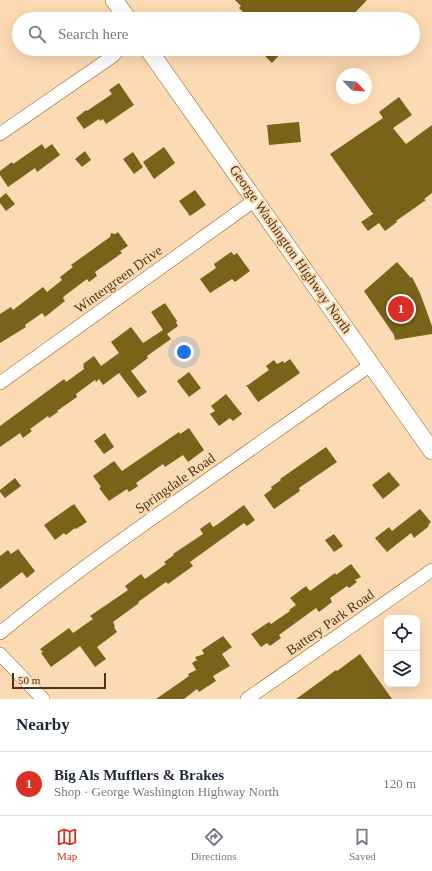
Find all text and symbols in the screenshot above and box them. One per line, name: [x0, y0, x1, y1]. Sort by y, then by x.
search box: [12, 12, 420, 56]
icon: search: [26, 23, 48, 45]
text: Search here: [58, 26, 128, 42]
north arrow: [336, 68, 372, 104]
street label: George Washington Highway North: [227, 162, 355, 336]
street label: Wintergreen Drive: [72, 243, 165, 316]
pin: 1: [388, 294, 414, 324]
your location: [174, 342, 194, 362]
street label: Springdale Road: [133, 450, 218, 516]
street label: Battery Park Road: [284, 587, 377, 658]
map controls: [384, 615, 420, 687]
button: locate: [384, 615, 420, 651]
button: layers: [384, 651, 420, 687]
scale bar: [12, 671, 106, 690]
text: 50 m: [18, 674, 40, 686]
text: Nearby: [16, 715, 70, 734]
text: Big Als Mufflers & Brakes: [54, 767, 224, 783]
text: 1: [26, 776, 32, 791]
text: 120 m: [383, 776, 416, 791]
text: Shop · George Washington Highway North: [54, 784, 279, 799]
tab: Map: [56, 826, 78, 862]
tab: Directions: [191, 826, 236, 862]
tab: Saved: [349, 826, 376, 862]

